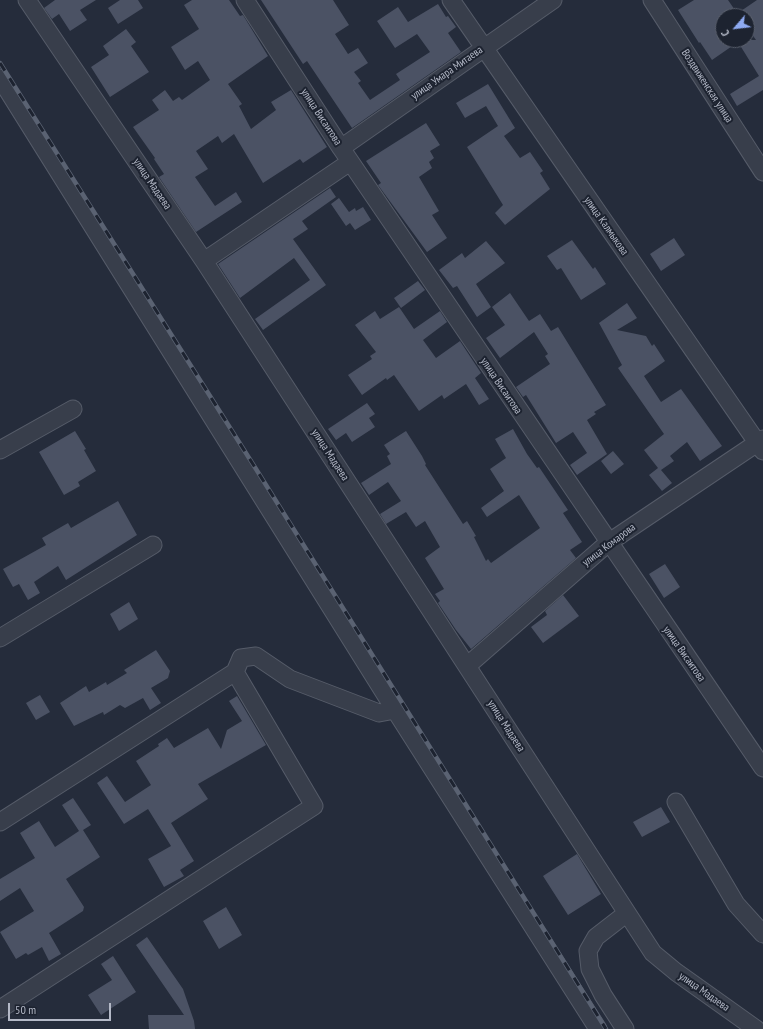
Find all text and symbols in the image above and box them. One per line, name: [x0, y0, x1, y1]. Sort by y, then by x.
north arrow: [715, 8, 755, 48]
text: С: [718, 28, 733, 39]
street label: улица Умара Митаева: [409, 43, 485, 103]
street label: Воздвиженская улица: [678, 47, 736, 125]
street label: улица Висаитова: [298, 86, 344, 148]
street label: улица Мадаева: [130, 156, 174, 212]
street label: улица Калмыкова: [581, 194, 631, 258]
street label: улица Висаитова: [477, 355, 525, 417]
street label: улица Мадаева: [308, 427, 352, 483]
street label: улица Комарова: [580, 521, 638, 569]
street label: улица Висаитова: [660, 624, 708, 684]
street label: улица Мадаева: [484, 698, 528, 754]
street label: улица Мадаева: [676, 970, 732, 1014]
scale bar: [10, 995, 113, 1021]
text: 50 m: [15, 1002, 36, 1017]

